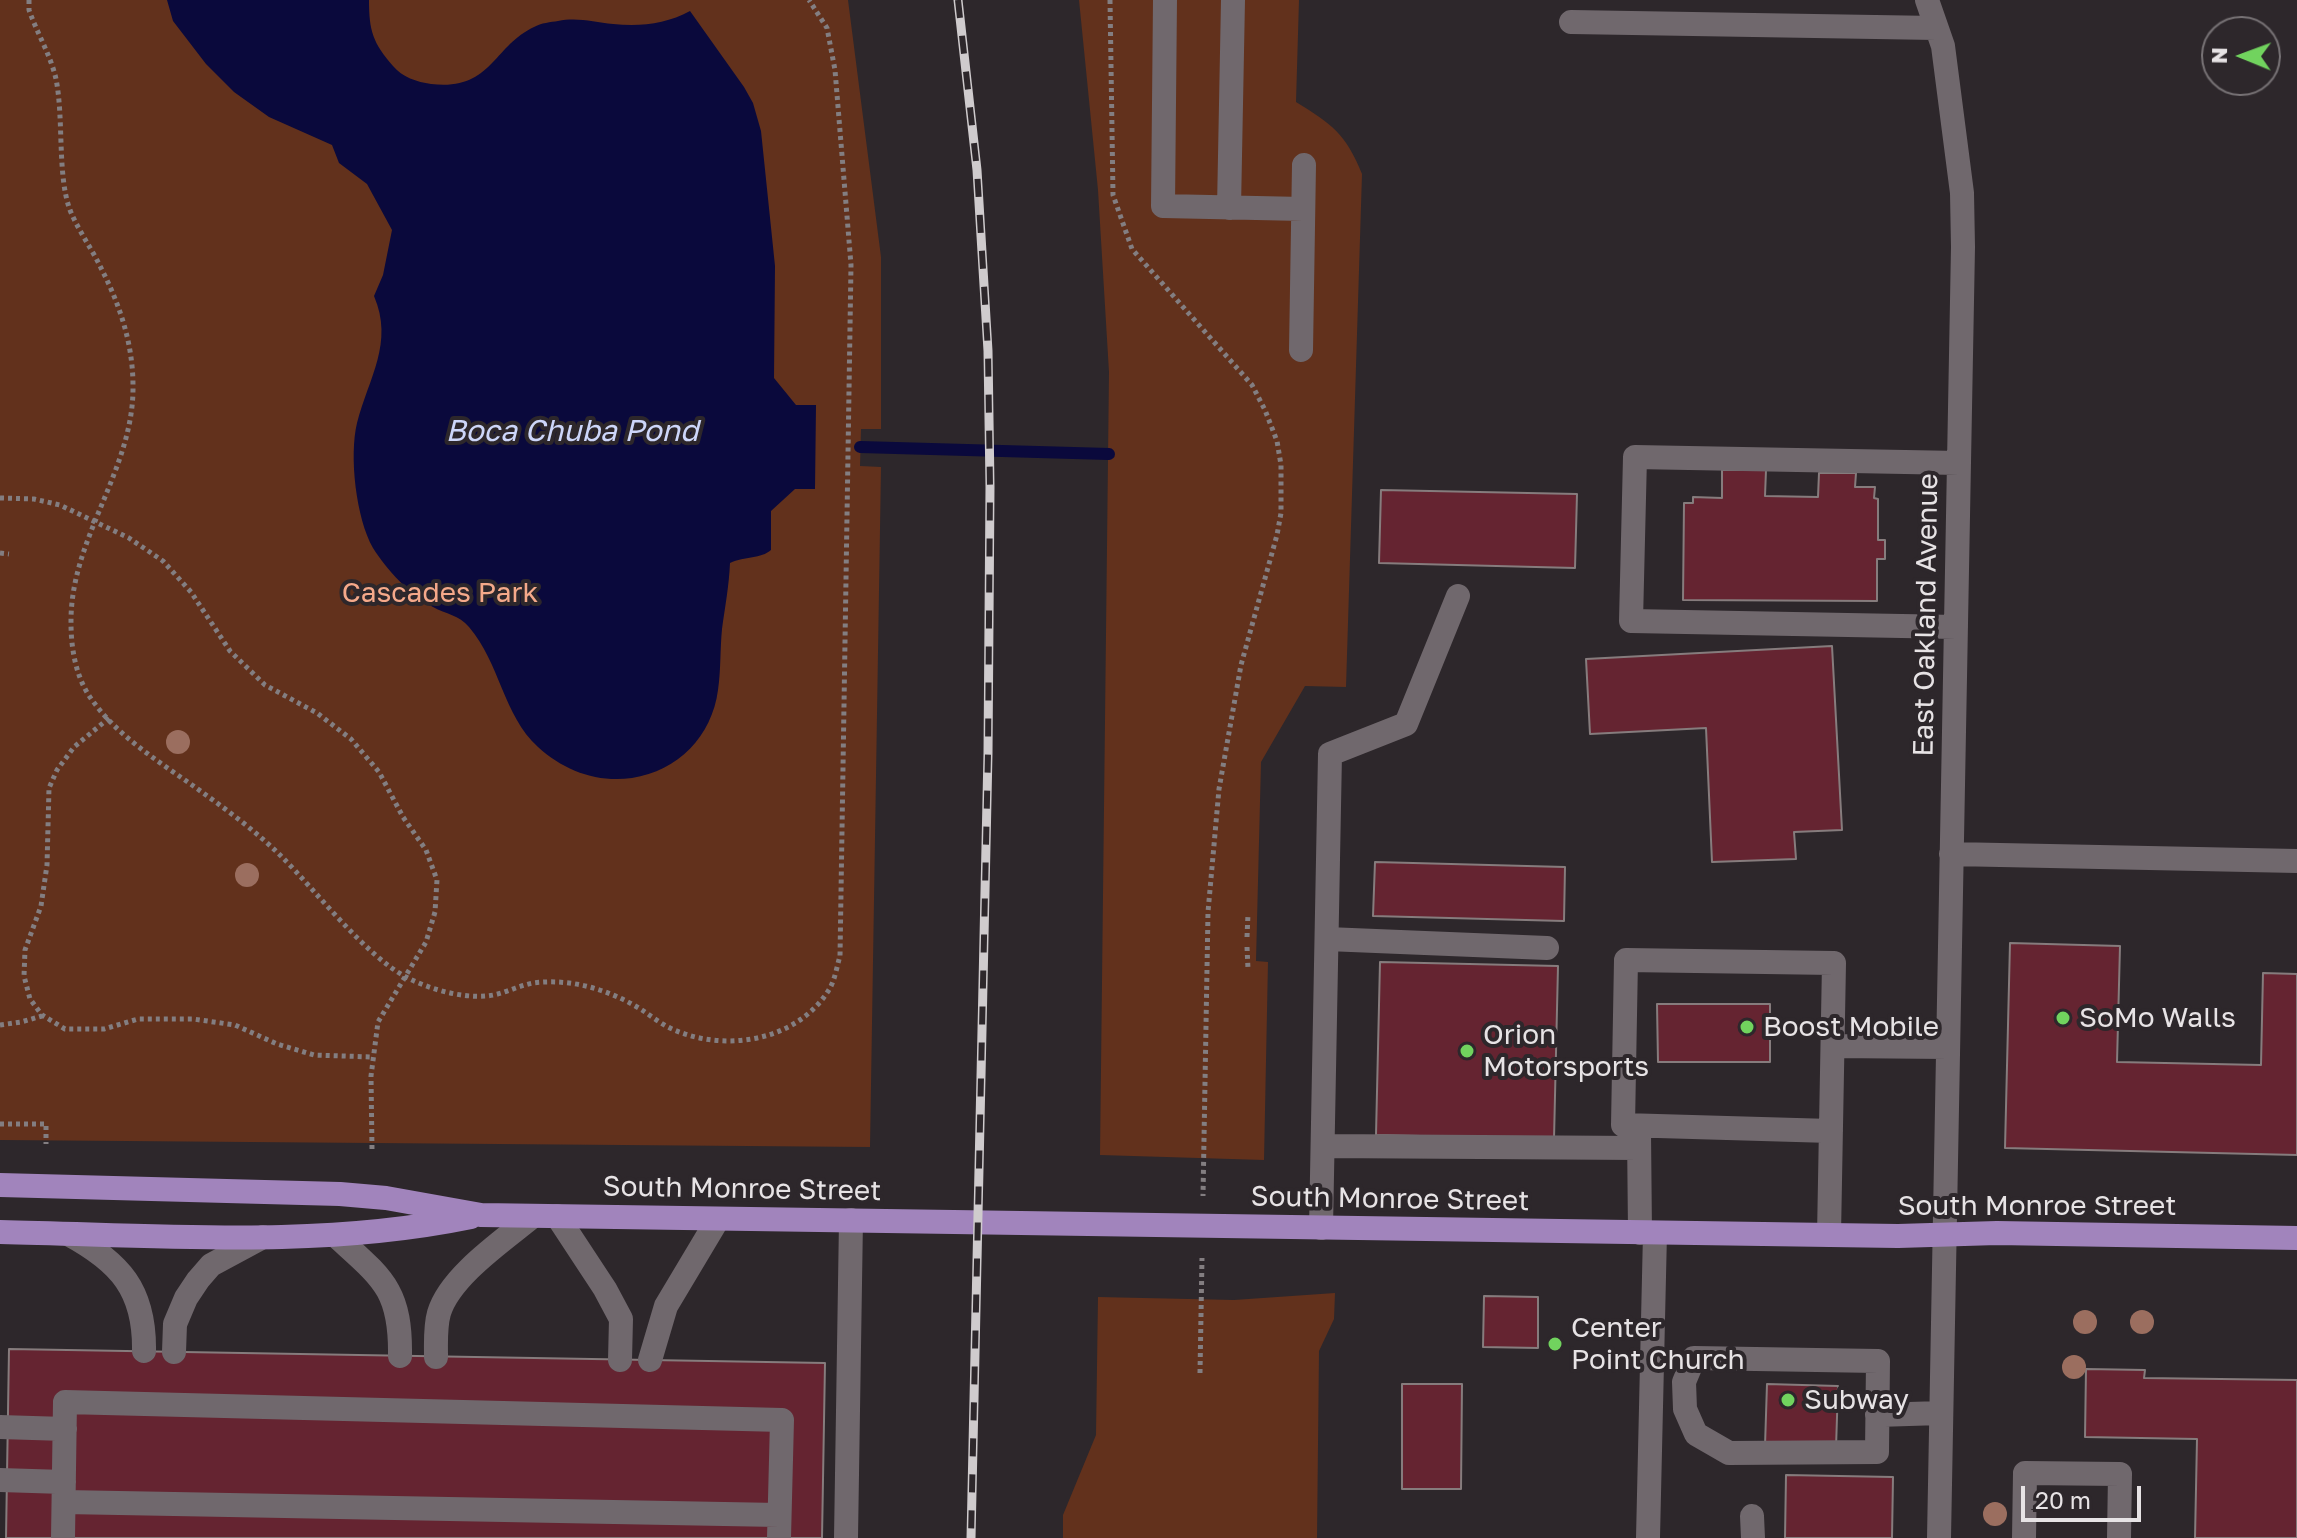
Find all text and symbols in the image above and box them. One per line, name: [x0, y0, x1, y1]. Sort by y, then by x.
north arrow: [2201, 16, 2281, 96]
text: N: [2205, 47, 2232, 64]
water label: Boca Chuba Pond: [445, 413, 699, 449]
street label: East Oakland Avenue: [1907, 473, 1945, 757]
park label: Cascades Park: [342, 576, 538, 610]
place label: SoMo Walls: [2079, 1001, 2236, 1035]
marker: SoMo Walls: [2054, 1009, 2072, 1027]
place label: Boost Mobile: [1763, 1010, 1939, 1044]
place label: Orion Motorsports: [1483, 1018, 1649, 1084]
marker: Boost Mobile: [1738, 1018, 1756, 1036]
marker: Orion Motorsports: [1458, 1042, 1476, 1060]
street label: South Monroe Street: [602, 1170, 882, 1208]
street label: South Monroe Street: [1250, 1180, 1530, 1218]
street label: South Monroe Street: [1898, 1189, 2176, 1223]
place label: Center Point Church: [1571, 1311, 1745, 1377]
marker: Center Point Church: [1546, 1335, 1564, 1353]
place label: Subway: [1804, 1383, 1909, 1417]
marker: Subway: [1779, 1391, 1797, 1409]
scale bar: [2025, 1470, 2145, 1520]
text: 20 m: [2035, 1485, 2091, 1514]

